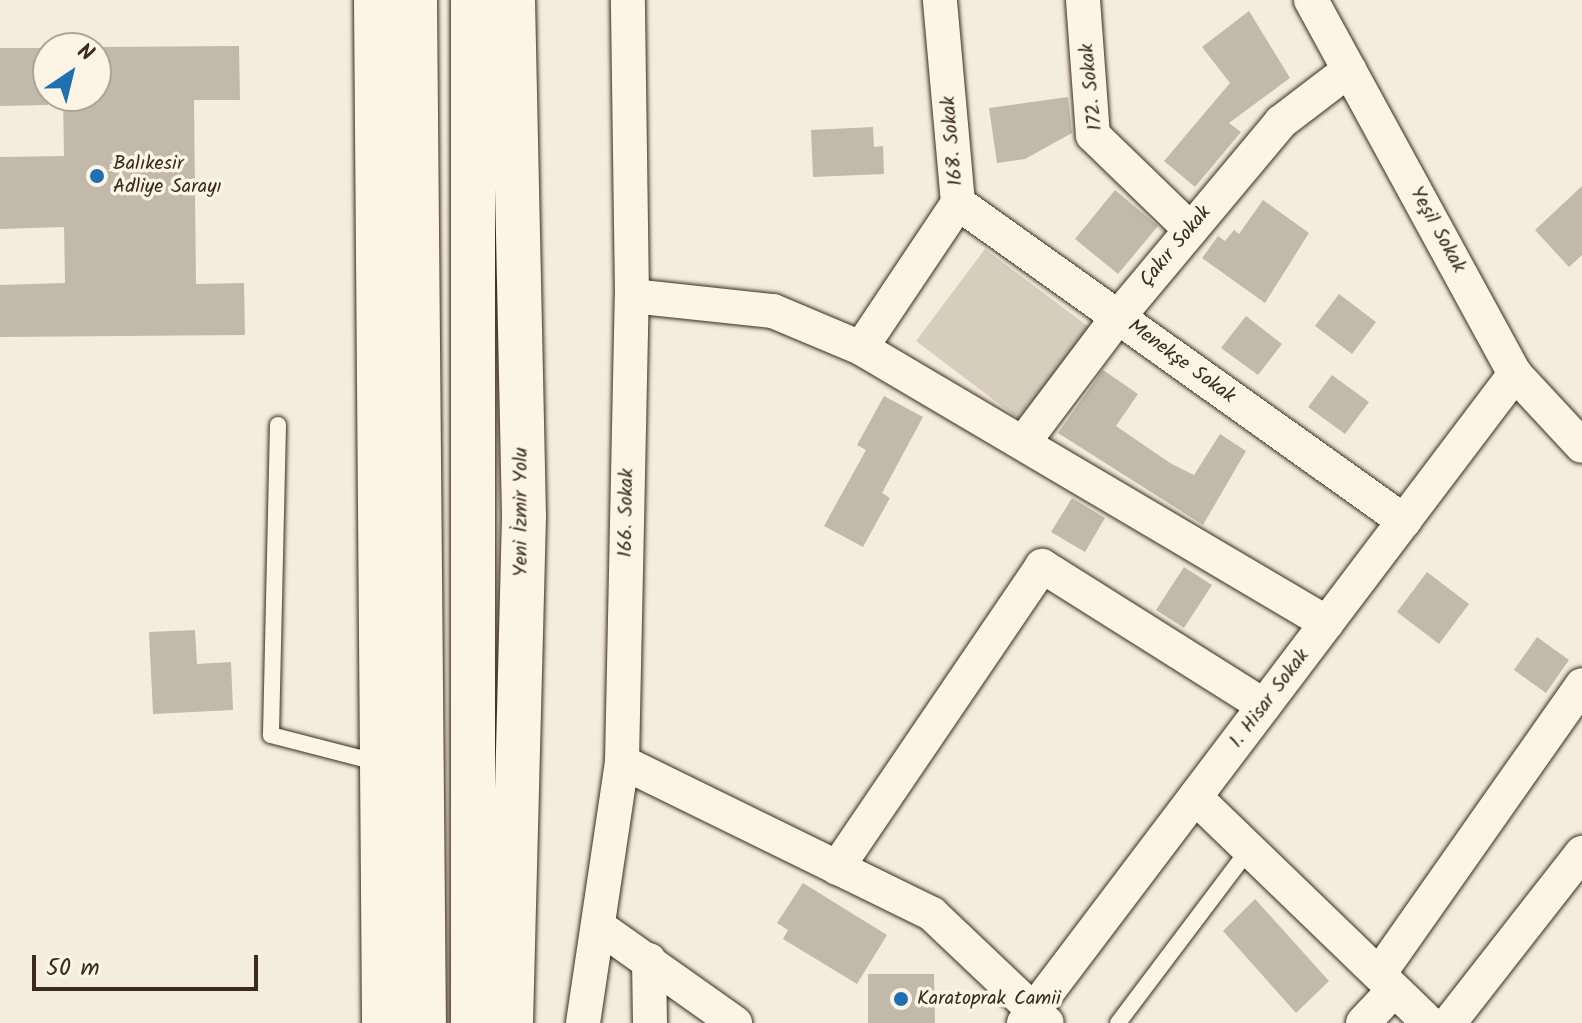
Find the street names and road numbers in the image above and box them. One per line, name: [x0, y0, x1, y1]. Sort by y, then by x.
street label: 172. Sokak: [1075, 42, 1109, 132]
street label: 168. Sokak: [937, 95, 969, 187]
street label: Yeşil Sokak: [1404, 183, 1470, 277]
street label: Çakır Sokak: [1135, 202, 1217, 292]
street label: Menekşe Sokak: [1123, 315, 1239, 409]
street label: Yeni İzmir Yolu: [510, 447, 534, 577]
street label: 166. Sokak: [614, 468, 640, 558]
street label: 1. Hisar Sokak: [1225, 645, 1315, 753]

